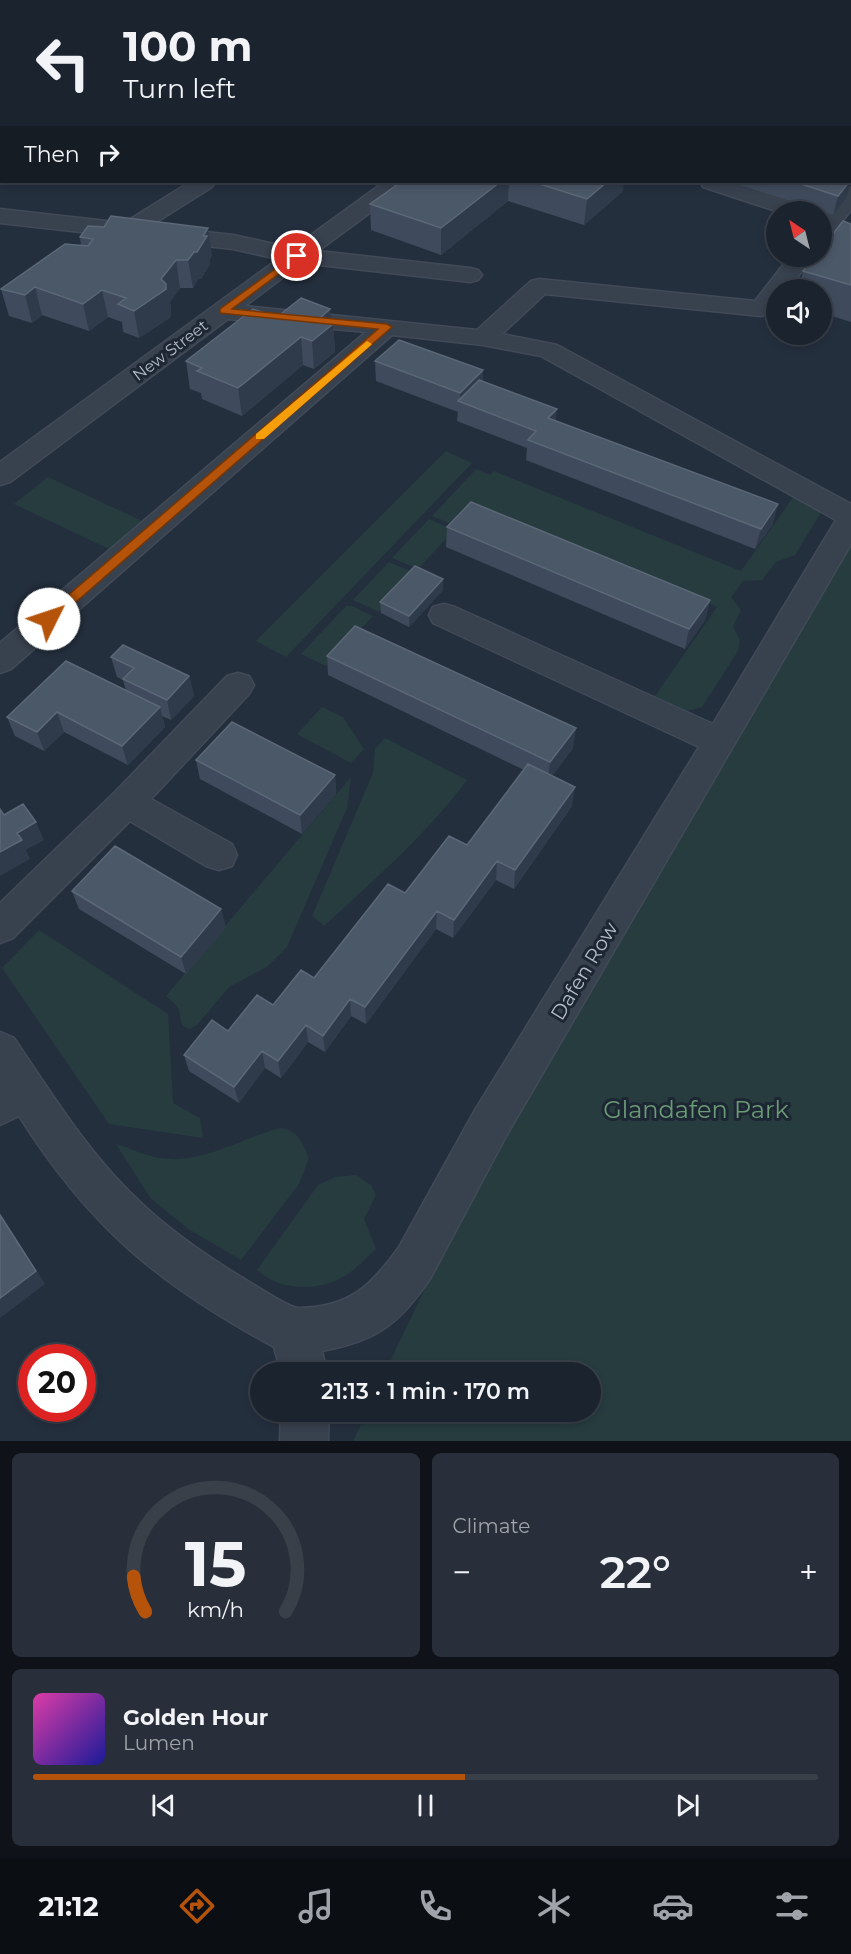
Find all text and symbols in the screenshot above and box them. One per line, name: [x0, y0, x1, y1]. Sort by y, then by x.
text: 100 m: [123, 20, 252, 72]
icon: left: [24, 24, 102, 102]
text: Turn left: [123, 72, 236, 105]
icon: right: [92, 138, 125, 171]
text: Then: [24, 141, 80, 168]
north arrow: [766, 201, 832, 267]
map controls: [766, 201, 832, 345]
pin: [271, 230, 322, 281]
icon: arrive: [280, 239, 313, 272]
button: sound: [766, 279, 832, 345]
street label: New Street: [129, 316, 212, 385]
position arrow: [17, 587, 81, 651]
street label: Dafen Row: [545, 917, 623, 1024]
park label: Glandafen Park: [603, 1095, 789, 1124]
speed limit sign: 20: [18, 1344, 96, 1422]
text: 21:13 · 1 min · 170 m: [321, 1378, 530, 1405]
text: Climate: [453, 1514, 530, 1538]
text: 15: [185, 1526, 247, 1602]
text: 22°: [600, 1544, 671, 1599]
text: −: [453, 1552, 471, 1592]
text: +: [799, 1552, 818, 1592]
text: km/h: [187, 1596, 244, 1622]
text: Golden Hour: [123, 1704, 268, 1731]
text: Lumen: [123, 1731, 195, 1755]
icon: previous: [147, 1789, 180, 1822]
icon: pause: [409, 1789, 442, 1822]
icon: next: [671, 1789, 704, 1822]
icon: directions: [176, 1885, 218, 1927]
icon: music: [295, 1885, 337, 1927]
icon: phone: [414, 1885, 456, 1927]
icon: climate: [533, 1885, 575, 1927]
icon: car: [652, 1885, 694, 1927]
icon: filters: [771, 1885, 813, 1927]
text: 21:12: [38, 1890, 99, 1923]

